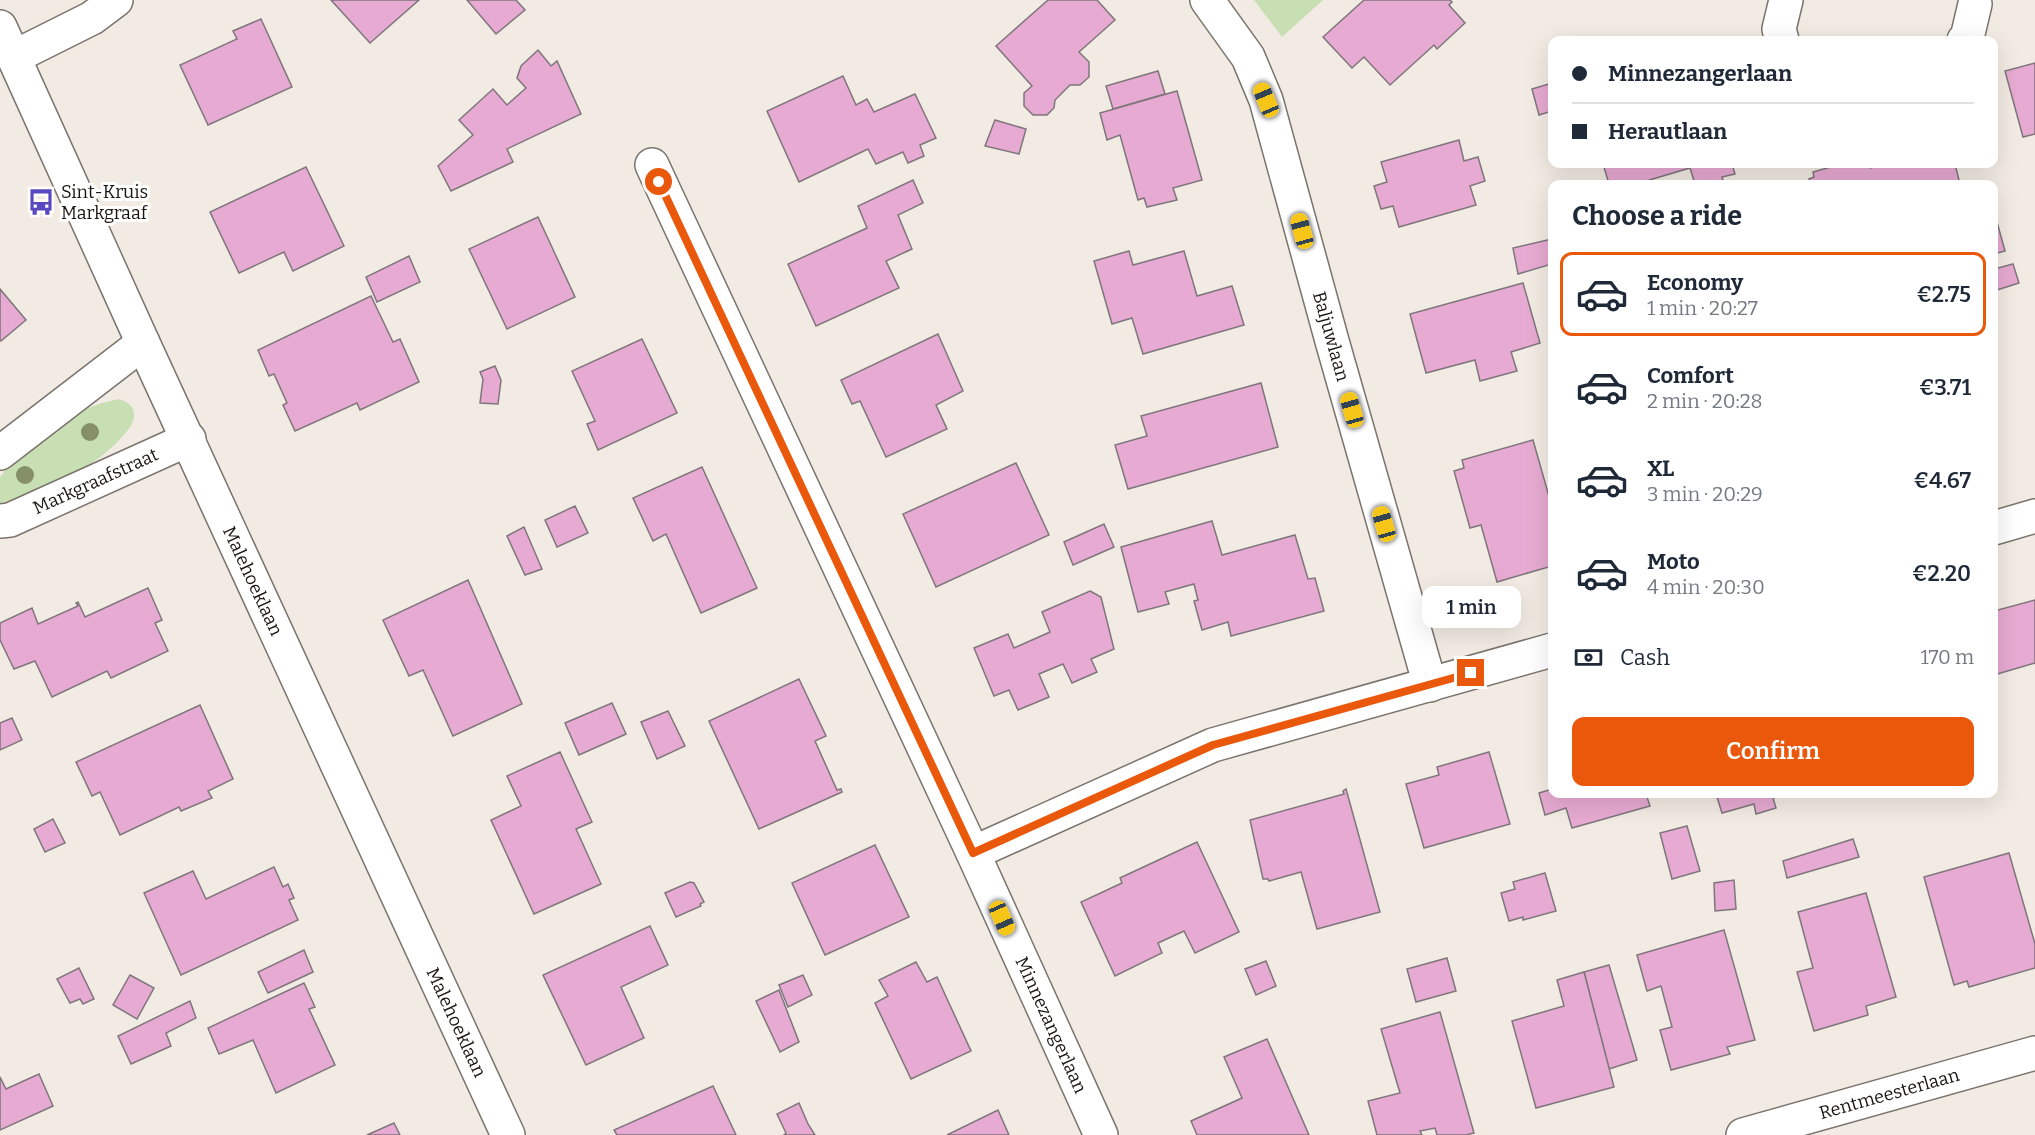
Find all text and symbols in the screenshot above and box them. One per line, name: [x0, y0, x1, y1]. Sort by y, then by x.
text: Minnezangerlaan: [1608, 60, 1792, 87]
car: [1251, 80, 1281, 120]
text: Herautlaan: [1608, 118, 1727, 145]
route start: [645, 168, 672, 195]
place label: Sint-Kruis Markgraaf: [61, 181, 149, 224]
bus stop icon: Sint-Kruis Markgraaf: [26, 187, 56, 217]
text: Choose a ride: [1572, 200, 1742, 232]
car: [1289, 211, 1315, 251]
icon: car: [1575, 267, 1629, 321]
text: Economy: [1647, 269, 1743, 296]
text: €2.75: [1916, 281, 1971, 308]
street label: Baljuwlaan: [1308, 289, 1354, 385]
text: 1 min · 20:27: [1647, 296, 1758, 320]
icon: car: [1575, 360, 1629, 414]
text: Comfort: [1647, 362, 1734, 389]
text: €3.71: [1919, 374, 1971, 401]
text: 2 min · 20:28: [1647, 389, 1763, 413]
car: [1338, 390, 1366, 430]
street label: Markgraafstraat: [30, 443, 162, 519]
icon: car: [1575, 453, 1629, 507]
text: XL: [1647, 455, 1674, 482]
text: €4.67: [1914, 467, 1971, 494]
text: 3 min · 20:29: [1647, 482, 1763, 506]
car: [1370, 504, 1398, 544]
street label: Malehoeklaan: [218, 523, 288, 640]
icon: car: [1575, 546, 1629, 600]
text: Moto: [1647, 548, 1700, 575]
text: €2.20: [1912, 560, 1971, 587]
text: 4 min · 20:30: [1647, 575, 1765, 599]
callout: 1 min: [1422, 586, 1520, 628]
text: 1 min: [1446, 595, 1497, 619]
icon: cash: [1572, 641, 1605, 674]
text: Cash: [1620, 644, 1670, 671]
text: 170 m: [1921, 645, 1974, 669]
route end: [1457, 659, 1484, 686]
button: Confirm: [1572, 717, 1974, 786]
car: [986, 898, 1018, 938]
street label: Minnezangerlaan: [1011, 953, 1092, 1097]
street label: Malehoeklaan: [421, 964, 491, 1081]
street label: Rentmeesterlaan: [1817, 1064, 1963, 1124]

